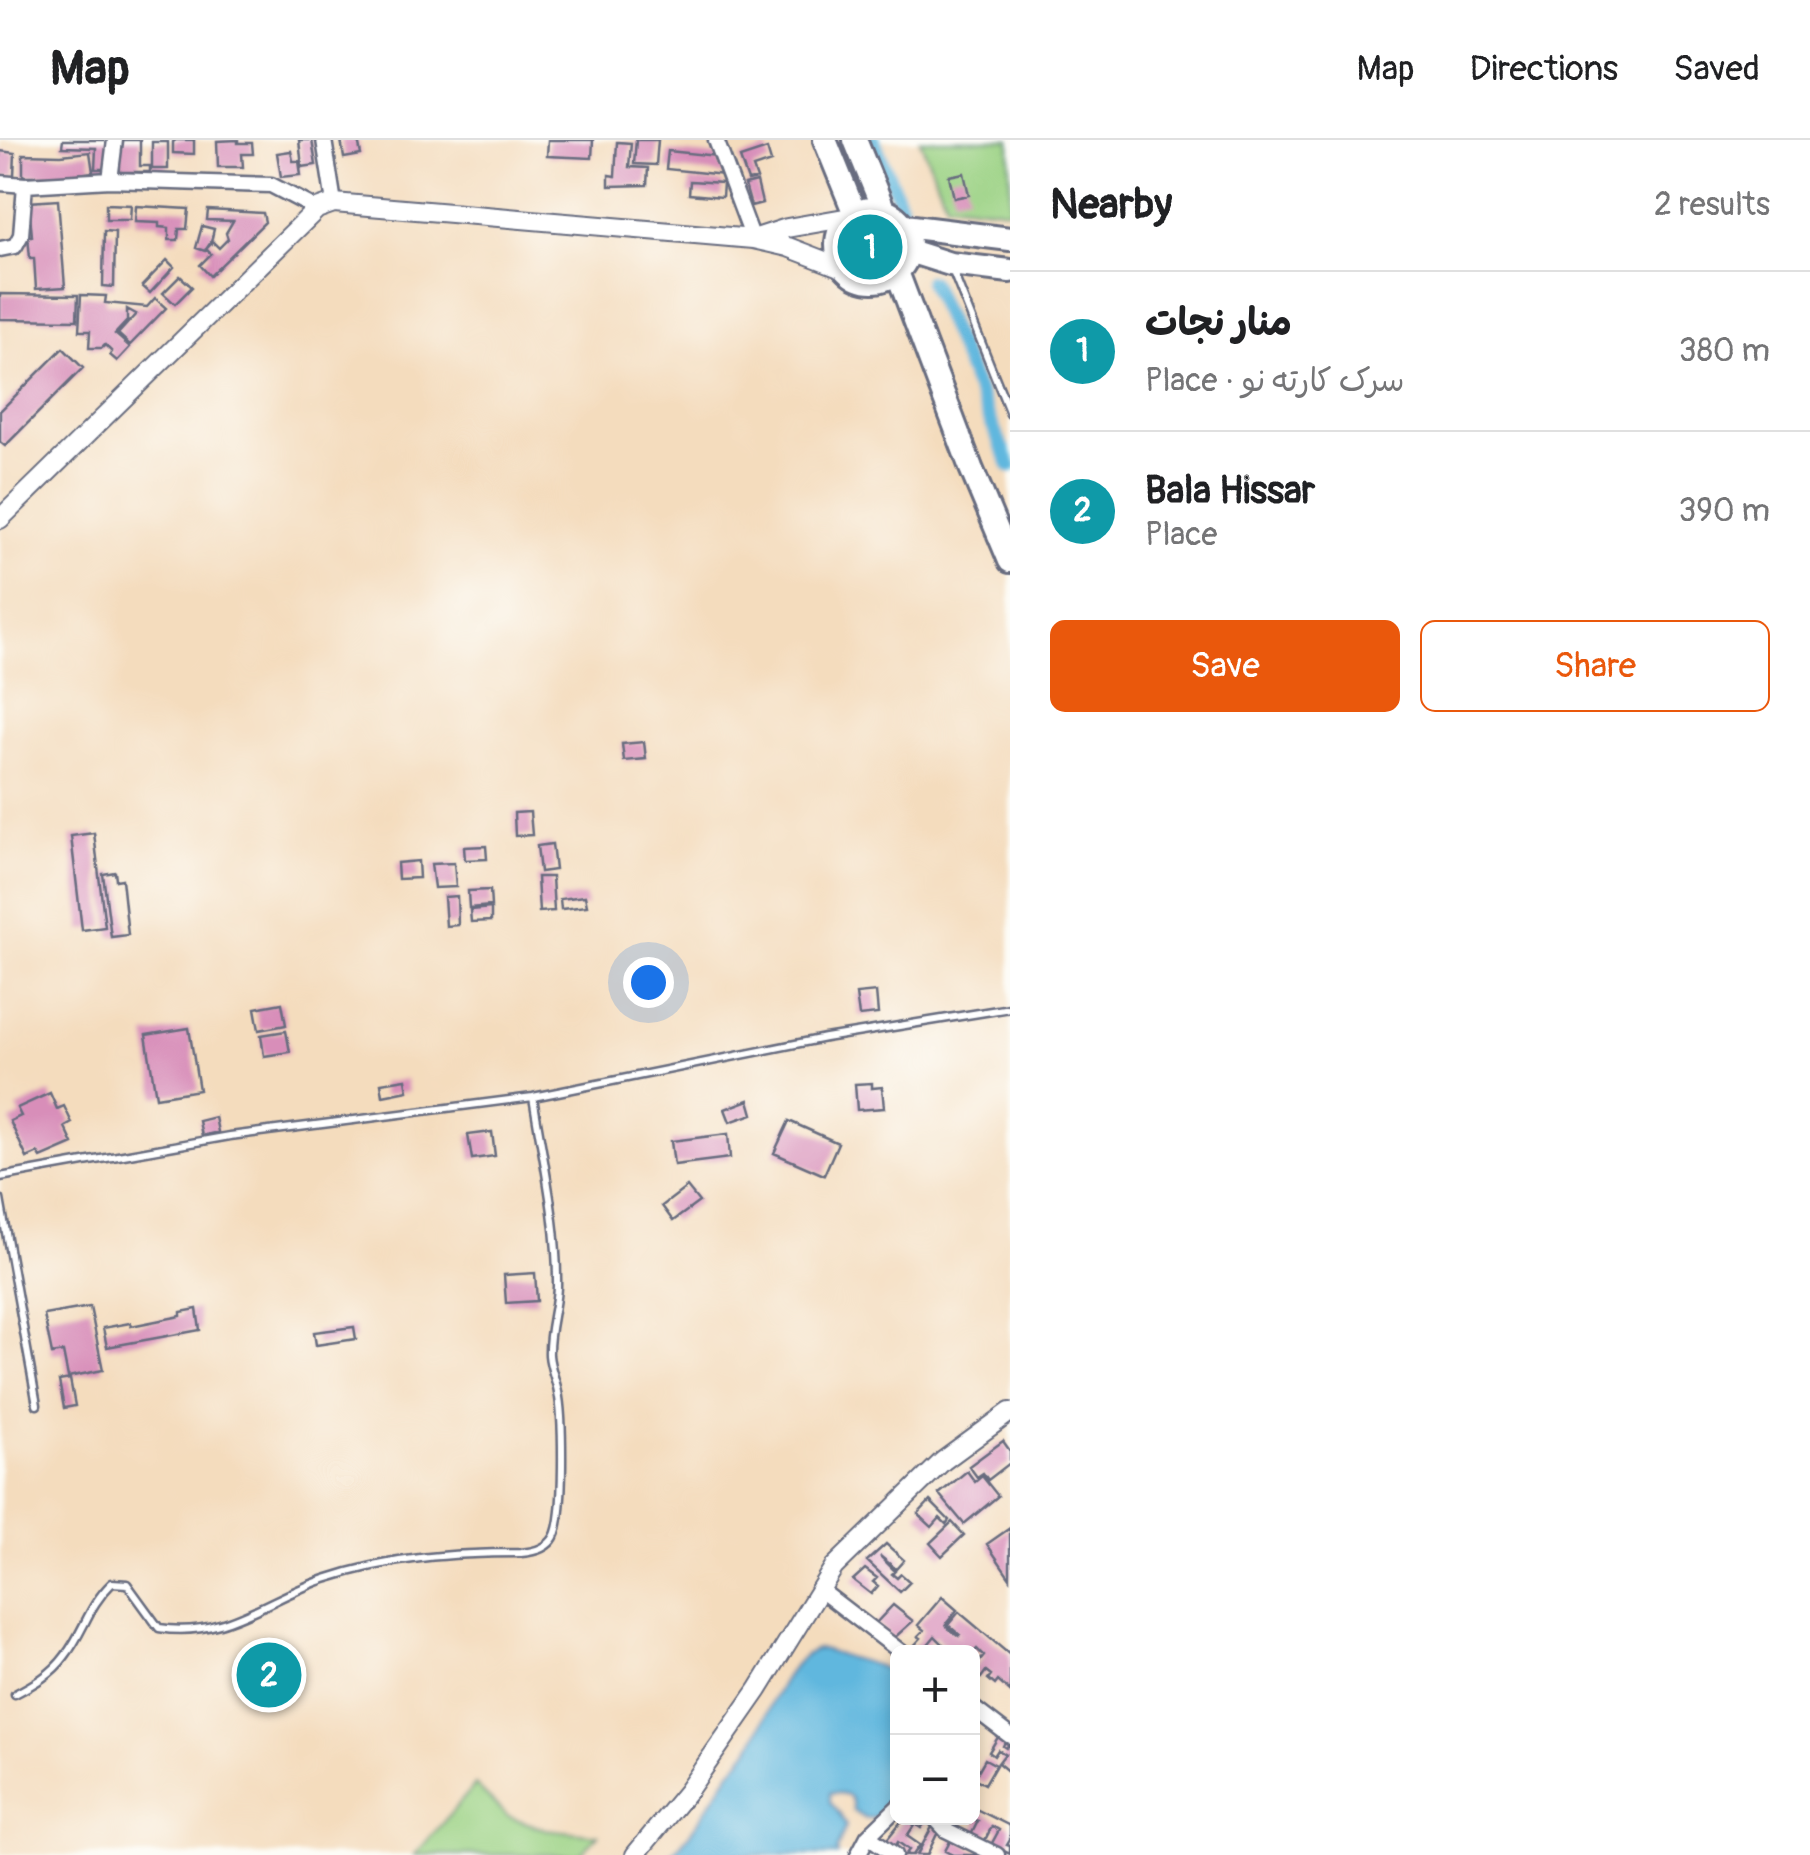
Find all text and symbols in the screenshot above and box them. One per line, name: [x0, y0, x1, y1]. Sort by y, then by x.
text: Map: [50, 39, 130, 99]
text: Map: [1357, 47, 1415, 91]
text: Directions: [1470, 47, 1618, 91]
text: Saved: [1673, 47, 1760, 91]
text: Nearby: [1050, 179, 1172, 231]
text: 2 results: [1654, 185, 1770, 225]
pin: 1: [838, 210, 902, 284]
text: منار نجات: [1145, 299, 1292, 347]
text: 1: [1076, 331, 1089, 371]
text: 380 m: [1679, 331, 1770, 371]
text: Place · سرک کارته نو: [1145, 361, 1405, 401]
text: Bala Hissar: [1145, 467, 1315, 515]
text: 2: [1074, 491, 1091, 531]
text: 390 m: [1678, 491, 1770, 531]
text: Place: [1145, 515, 1217, 555]
button: Save: [1050, 620, 1400, 712]
button: Share: [1420, 620, 1770, 712]
your location: [623, 957, 674, 1008]
pin: 2: [236, 1638, 302, 1712]
map controls: [890, 1645, 980, 1825]
button: +: [890, 1645, 980, 1735]
button: −: [890, 1735, 980, 1825]

